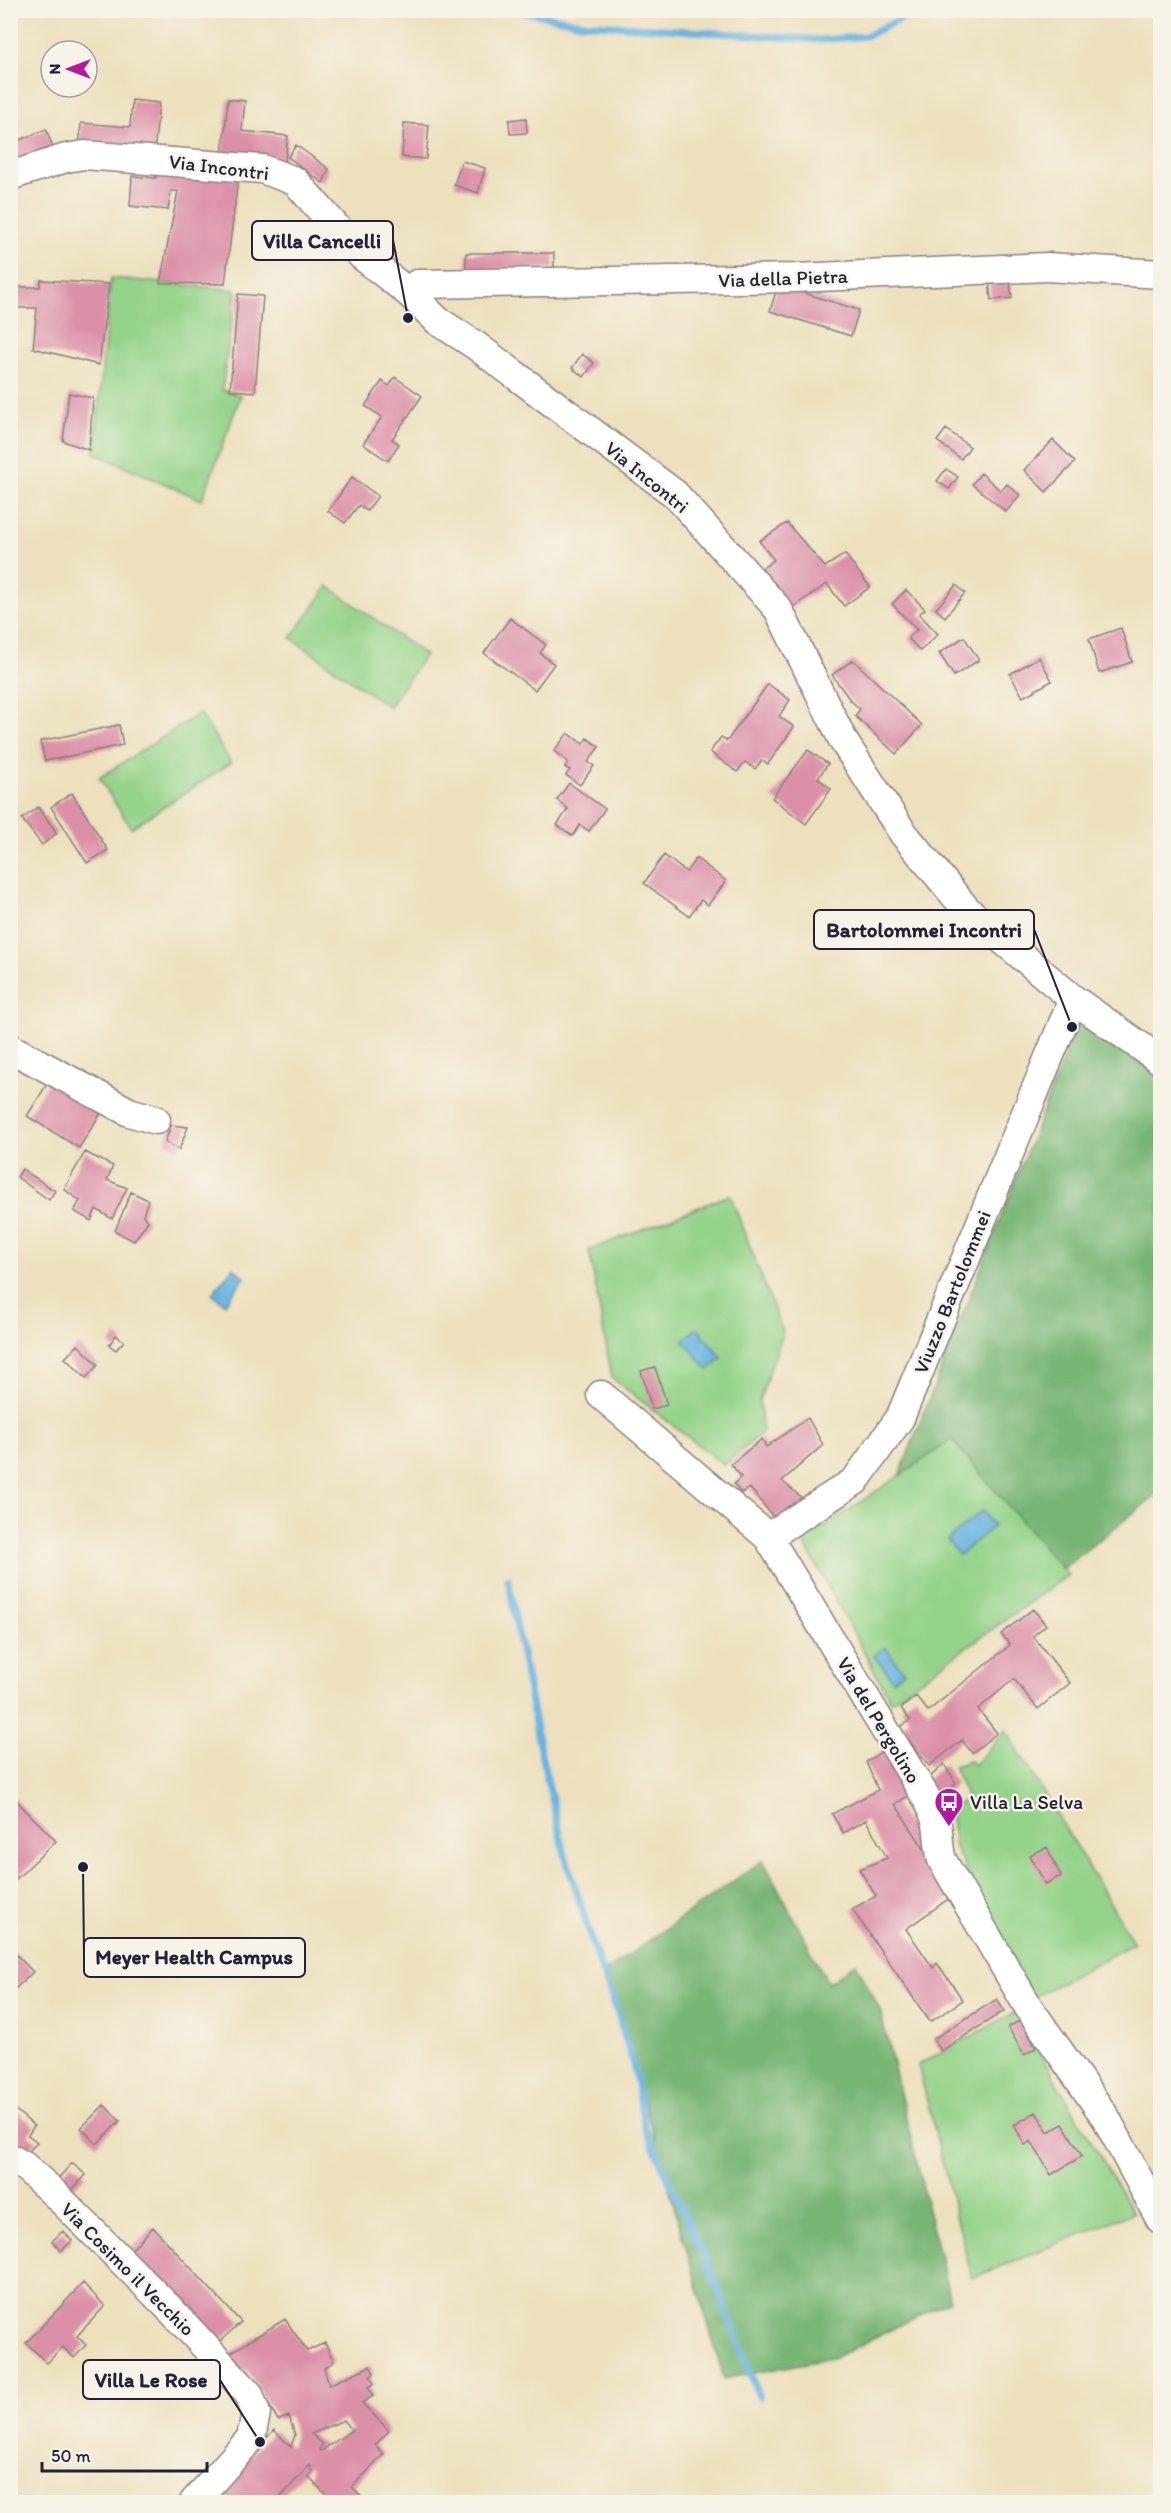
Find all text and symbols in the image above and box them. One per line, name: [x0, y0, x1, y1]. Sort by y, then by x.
north arrow: [39, 39, 99, 99]
text: N: [45, 64, 64, 74]
street label: Via Incontri: [168, 149, 270, 185]
callout: Villa Cancelli: [252, 221, 393, 260]
text: Villa Cancelli: [263, 228, 381, 253]
street label: Via della Pietra: [718, 264, 849, 292]
street label: Via Incontri: [600, 436, 694, 518]
callout: Bartolommei Incontri: [814, 910, 1034, 949]
text: Bartolommei Incontri: [826, 917, 1022, 942]
street label: Viuzzo Bartolommei: [908, 1207, 996, 1377]
street label: Via del Pergolino: [832, 1652, 926, 1788]
bus stop icon: Villa La Selva: [933, 1786, 965, 1828]
place label: Villa La Selva: [970, 1790, 1083, 1814]
callout: Meyer Health Campus: [84, 1938, 305, 1977]
text: Meyer Health Campus: [95, 1944, 293, 1970]
street label: Via Cosimo il Vecchio: [56, 2197, 200, 2341]
callout: Villa Le Rose: [83, 2360, 220, 2399]
text: Villa Le Rose: [94, 2367, 208, 2392]
scale bar: [42, 2435, 207, 2473]
text: 50 m: [51, 2445, 91, 2467]

